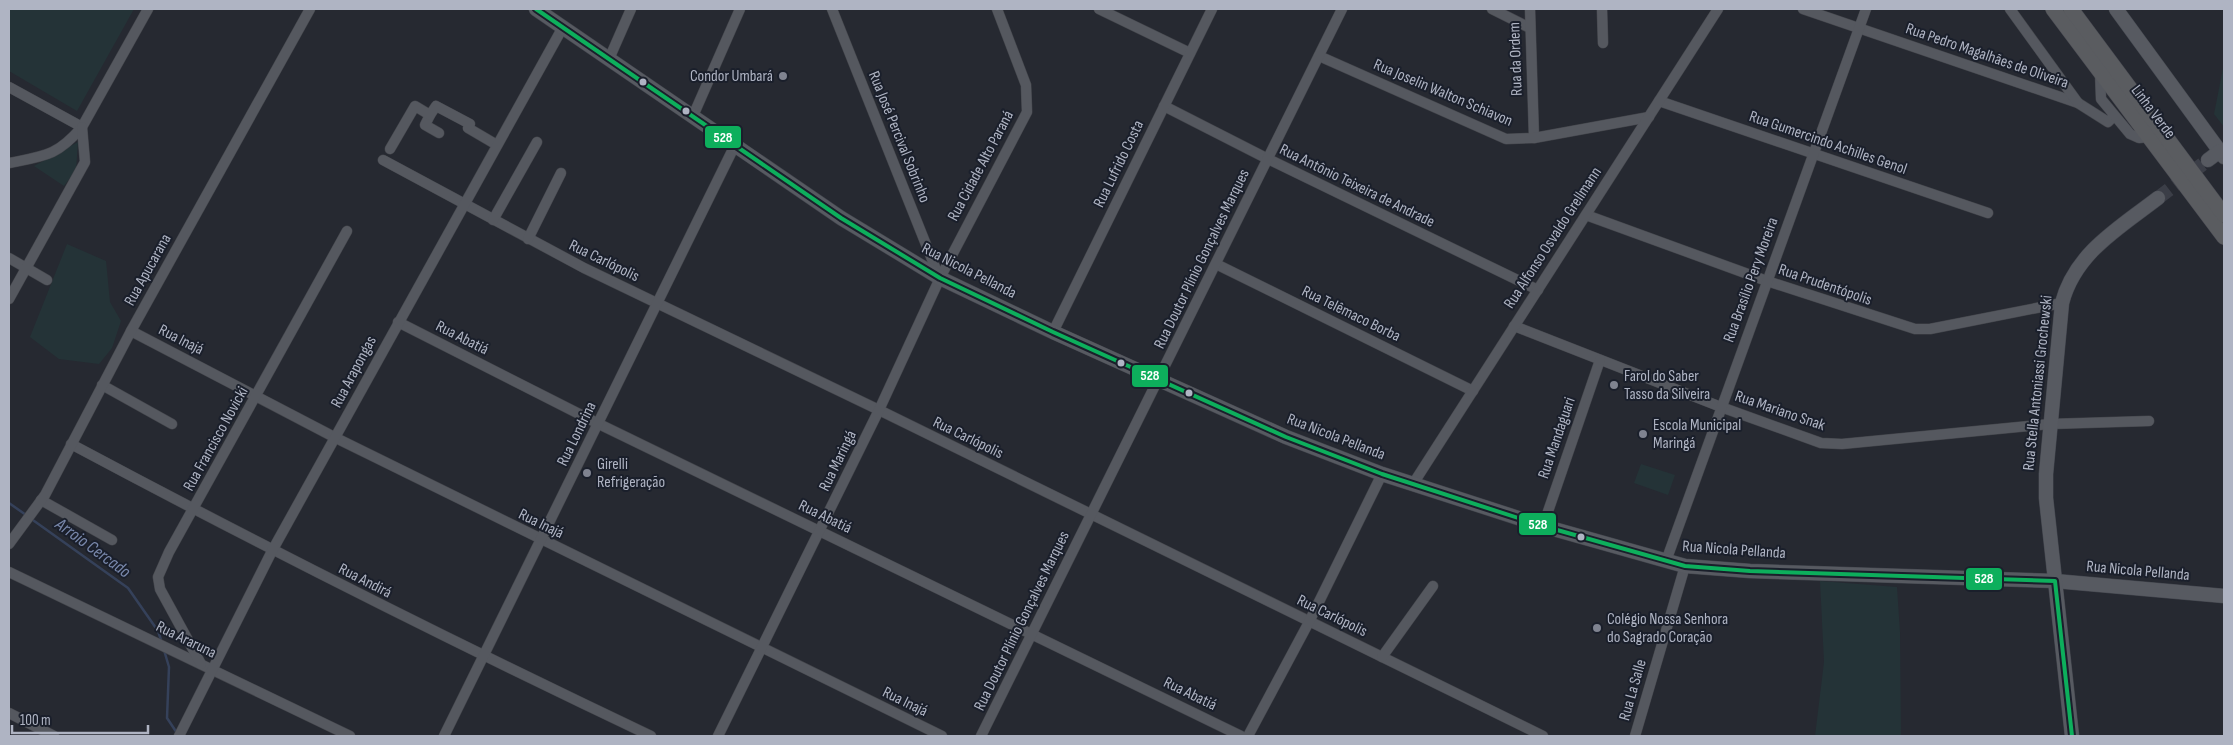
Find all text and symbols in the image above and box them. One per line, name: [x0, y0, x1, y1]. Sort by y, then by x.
street label: Rua Pedro Magalhães de Oliveira: [1903, 19, 2071, 93]
street label: Rua da Ordem: [1505, 22, 1527, 96]
street label: Rua Joselin Walton Schiavon: [1371, 55, 1515, 131]
place label: Condor Umbará: [690, 67, 773, 86]
street label: Rua José Percival Sobrinho: [864, 69, 934, 205]
marker: Condor Umbará: [777, 70, 789, 82]
unlabelled marker: [638, 77, 648, 87]
street label: Linha Verde: [2127, 82, 2179, 142]
unlabelled marker: [681, 106, 691, 116]
street label: Rua Gumercindo Achilles Genol: [1747, 107, 1909, 179]
street label: Rua Cidade Alto Paraná: [944, 108, 1018, 224]
street label: Rua Lufrido Costa: [1090, 117, 1148, 211]
line badge: 528: [704, 125, 742, 149]
text: 528: [714, 129, 733, 146]
street label: Rua Antônio Teixeira de Andrade: [1276, 140, 1438, 232]
street label: Rua Alfonso Osvaldo Grellmann: [1500, 164, 1606, 312]
street label: Rua Doutor Plínio Gonçalves Marques: [1150, 166, 1254, 352]
street label: Rua Brasílio Pery Moreira: [1720, 215, 1782, 345]
street label: Rua Apucarana: [121, 231, 175, 309]
street label: Rua Carlópolis: [566, 236, 643, 286]
street label: Rua Nicola Pellanda: [919, 239, 1019, 303]
street label: Rua Prudentópolis: [1776, 260, 1874, 310]
street label: Rua Telêmaco Borba: [1299, 282, 1403, 346]
street label: Rua Stella Antoniassi Grochewski: [2019, 294, 2057, 472]
street label: Rua Abatiá: [432, 317, 492, 359]
street label: Rua Inajá: [155, 321, 207, 359]
street label: Rua Arapongas: [327, 333, 381, 411]
unlabelled marker: [1116, 358, 1126, 368]
line badge: 528: [1131, 364, 1169, 388]
text: 528: [1141, 367, 1160, 384]
place label: Farol do Saber Tasso da Silveira: [1624, 367, 1710, 404]
marker: Farol do Saber Tasso da Silveira: [1608, 379, 1620, 391]
street label: Rua Francisco Novicki: [180, 384, 252, 494]
street label: Rua Mariano Snak: [1732, 387, 1828, 435]
unlabelled marker: [1184, 388, 1194, 398]
street label: Rua Mandaguari: [1534, 395, 1580, 481]
street label: Rua Londrina: [553, 399, 601, 469]
street label: Rua Nicola Pellanda: [1284, 410, 1388, 464]
street label: Rua Carlópolis: [930, 413, 1007, 463]
place label: Escola Municipal Maringá: [1653, 416, 1741, 453]
street label: Rua Maringá: [815, 428, 861, 494]
marker: Escola Municipal Maringá: [1637, 428, 1649, 440]
place label: Girelli Refrigeração: [597, 455, 665, 492]
marker: Girelli Refrigeração: [581, 467, 593, 479]
street label: Rua Abatiá: [795, 496, 855, 538]
street label: Rua Inajá: [515, 505, 567, 543]
line badge: 528: [1518, 512, 1557, 536]
water label: Arroio Cercado: [51, 513, 135, 583]
text: 528: [1529, 516, 1548, 533]
street label: Rua Doutor Plínio Gonçalves Marques: [970, 528, 1074, 714]
unlabelled marker: [1576, 532, 1586, 542]
street label: Rua Nicola Pellanda: [1682, 537, 1786, 563]
street label: Rua Nicola Pellanda: [2086, 557, 2190, 585]
street label: Rua Andirá: [335, 560, 395, 602]
line badge: 528: [1965, 567, 2003, 591]
text: 528: [1975, 570, 1994, 587]
street label: Rua Carlópolis: [1294, 591, 1371, 641]
place label: Colégio Nossa Senhora do Sagrado Coração: [1607, 610, 1728, 647]
street label: Rua Araruna: [153, 617, 219, 663]
marker: Colégio Nossa Senhora do Sagrado Coração: [1591, 622, 1603, 634]
street label: Rua La Salle: [1615, 657, 1651, 723]
street label: Rua Abatiá: [1160, 673, 1220, 715]
street label: Rua Inajá: [879, 683, 931, 721]
scale bar: [12, 702, 149, 734]
text: 100 m: [20, 711, 51, 730]

